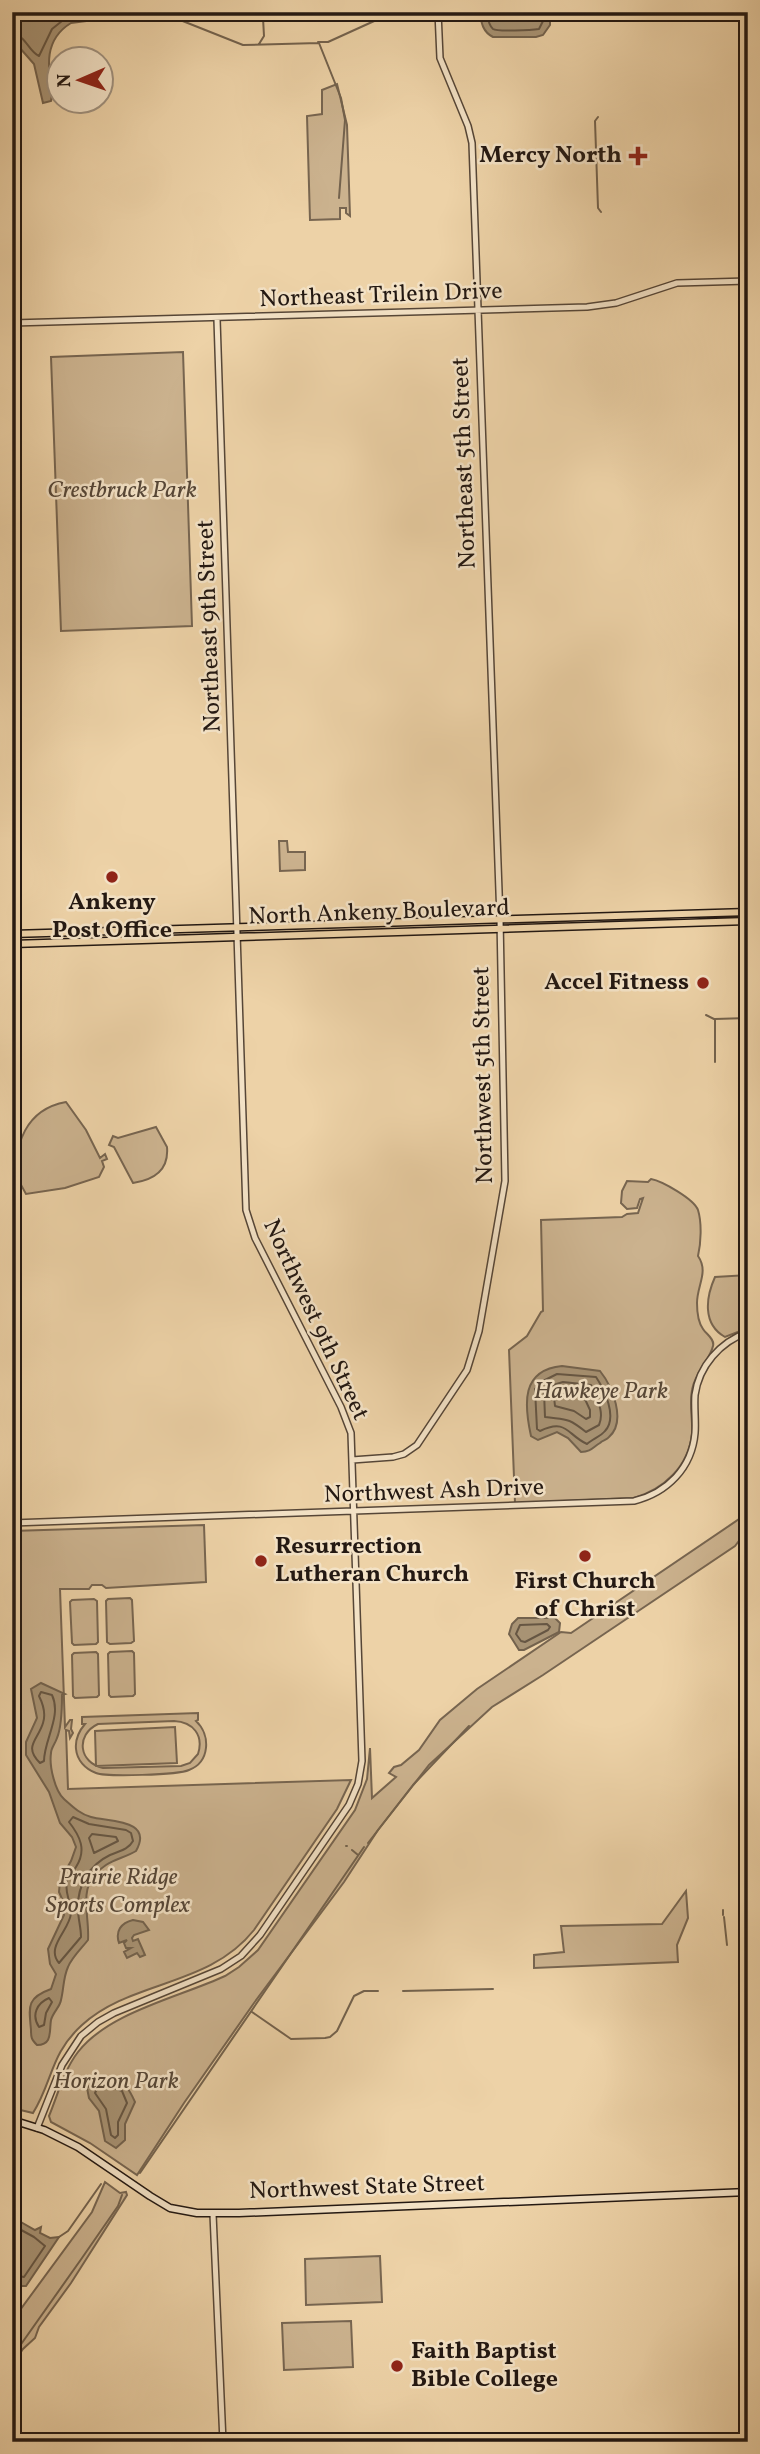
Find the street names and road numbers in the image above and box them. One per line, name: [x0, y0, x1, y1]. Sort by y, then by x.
street label: Northeast Trilein Drive: [259, 275, 503, 317]
street label: Northeast 5th Street: [444, 356, 486, 570]
street label: Northeast 9th Street: [189, 519, 231, 733]
street label: North Ankeny Boulevard: [248, 891, 510, 935]
street label: Northwest 5th Street: [465, 966, 503, 1184]
street label: Northwest 9th Street: [253, 1214, 377, 1426]
street label: Northwest Ash Drive: [323, 1471, 545, 1513]
street label: Northwest State Street: [248, 2167, 486, 2209]

